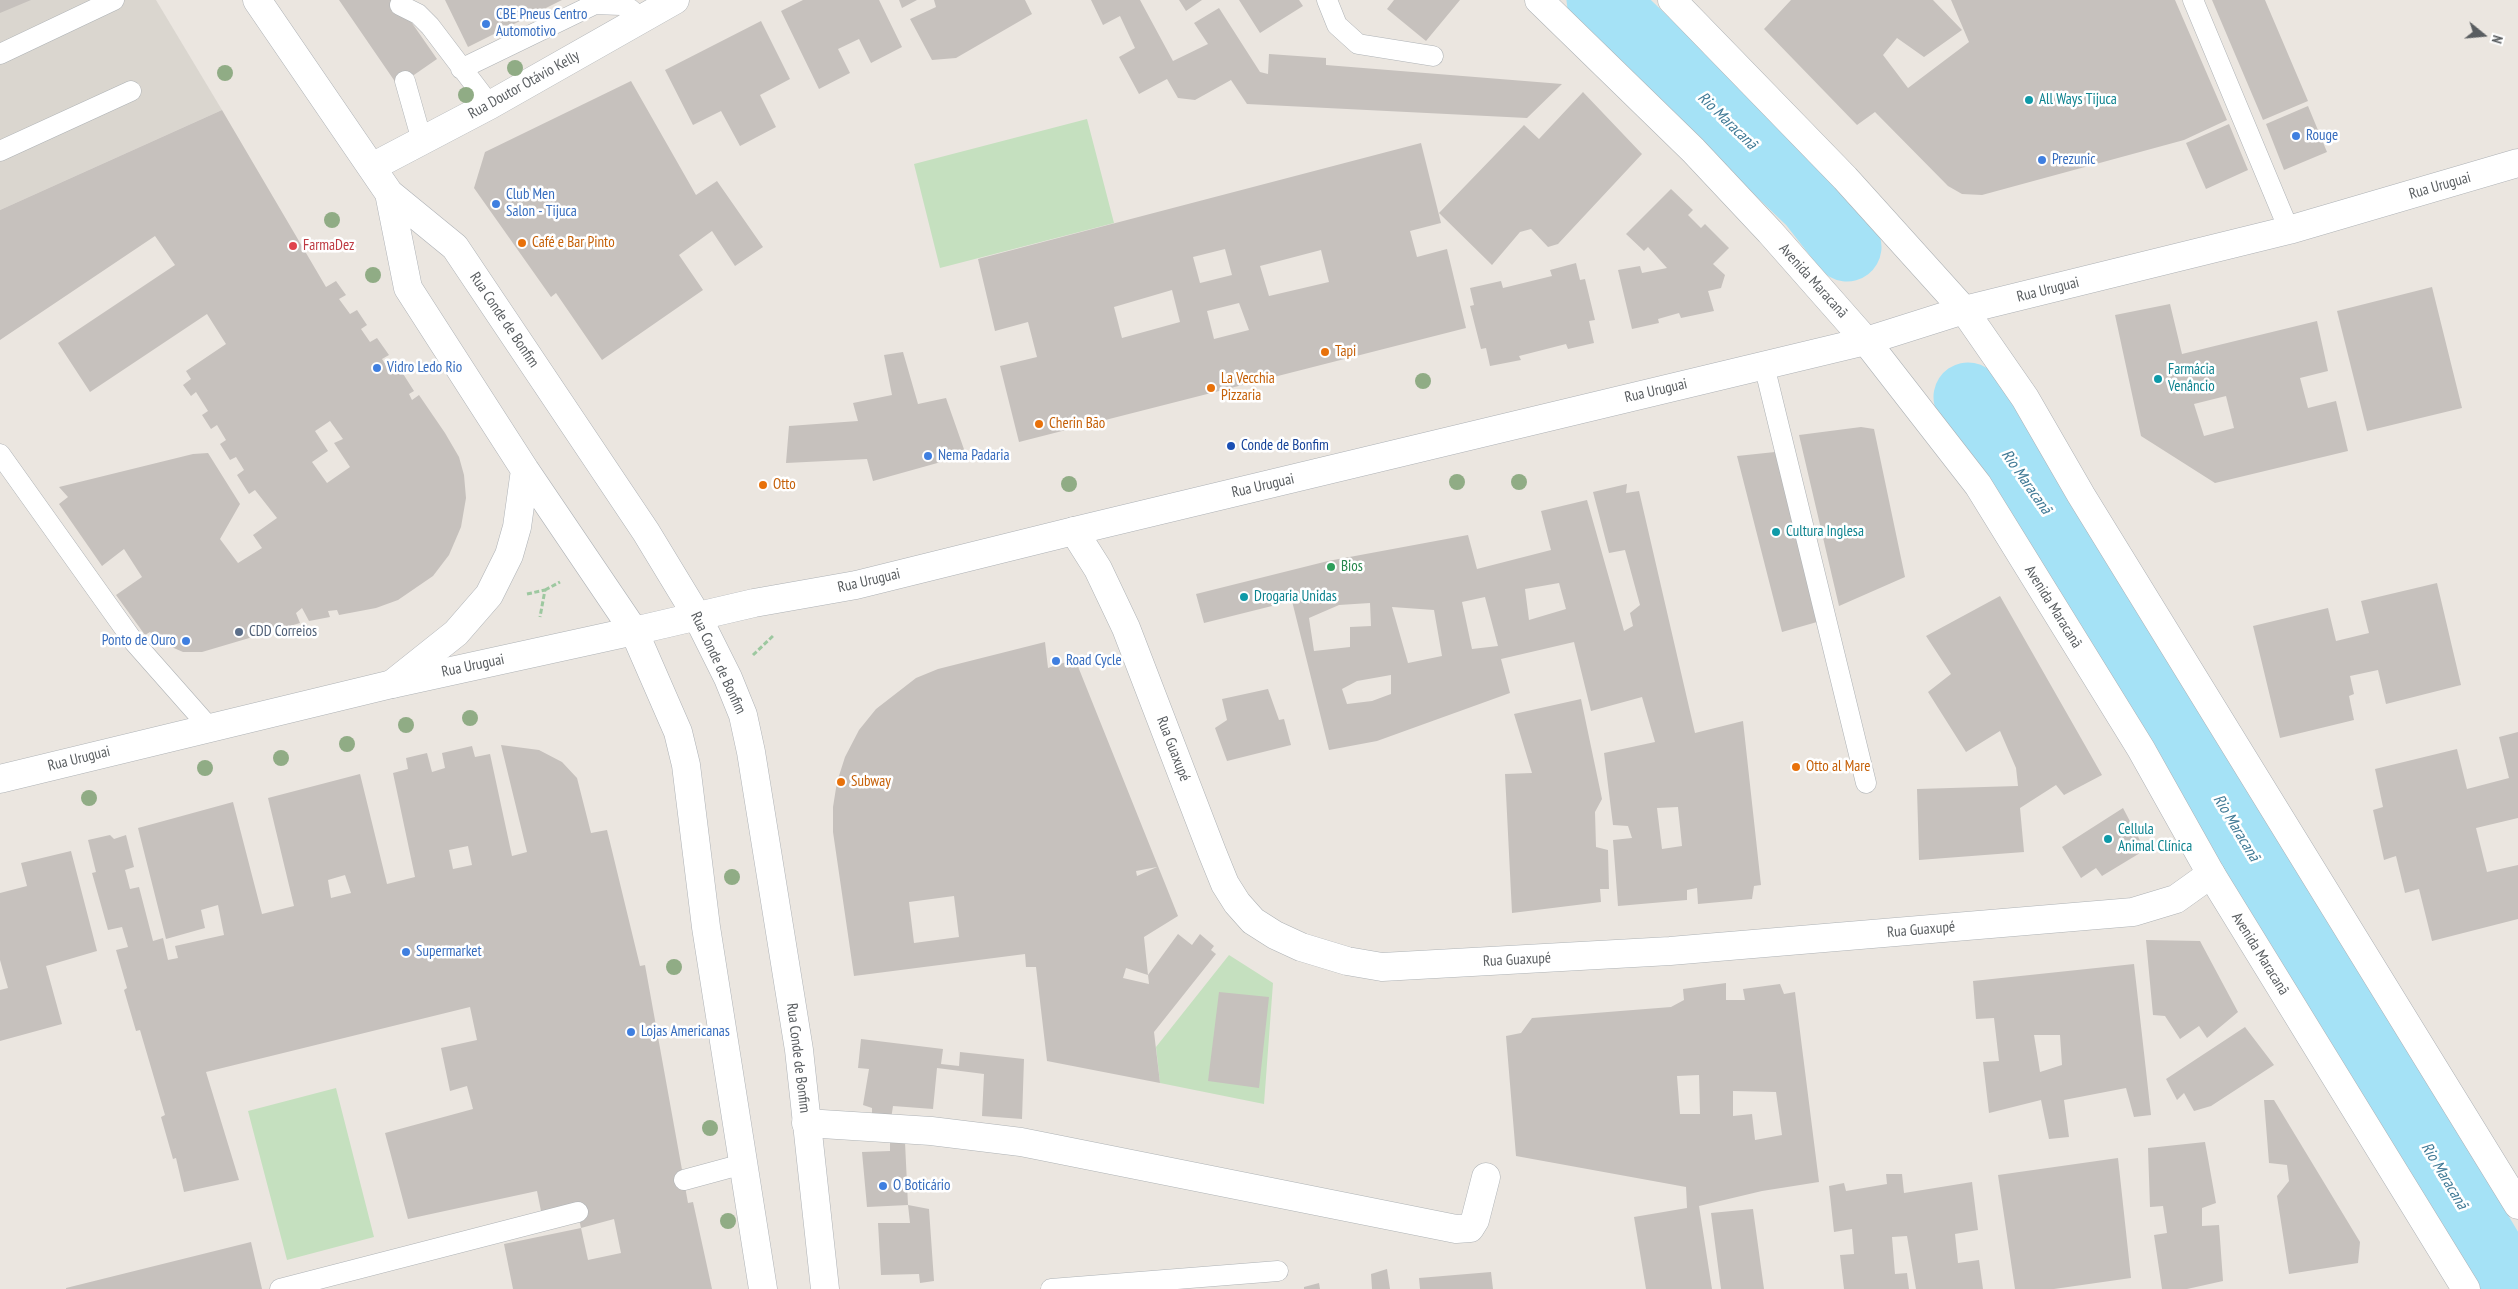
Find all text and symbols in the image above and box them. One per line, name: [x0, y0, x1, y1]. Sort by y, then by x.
place label: CBE Pneus Centro Automotivo: [496, 6, 587, 41]
north arrow: [2458, 10, 2508, 60]
marker: CBE Pneus Centro Automotivo: [480, 18, 492, 30]
text: N: [2488, 33, 2507, 46]
street label: Rua Doutor Otávio Kelly: [465, 47, 583, 123]
water label: Rio Maracanã: [1694, 88, 1760, 154]
place label: All Ways Tijuca: [2039, 91, 2117, 109]
marker: All Ways Tijuca: [2023, 94, 2035, 106]
place label: Rouge: [2306, 127, 2338, 145]
marker: Rouge: [2290, 130, 2302, 142]
place label: Prezunic: [2052, 151, 2096, 169]
marker: Prezunic: [2036, 154, 2048, 166]
street label: Rua Uruguai: [2407, 169, 2473, 203]
place label: Club Men Salon - Tijuca: [506, 186, 577, 221]
marker: Club Men Salon - Tijuca: [490, 198, 502, 210]
place label: Café e Bar Pinto: [532, 234, 615, 252]
place label: FarmaDez: [303, 237, 354, 255]
marker: Café e Bar Pinto: [516, 237, 528, 249]
marker: FarmaDez: [287, 240, 299, 252]
street label: Avenida Maracanã: [1775, 240, 1851, 322]
street label: Rua Conde de Bonfim: [466, 269, 542, 371]
street label: Rua Uruguai: [2015, 274, 2081, 306]
place label: Tapi: [1335, 343, 1356, 361]
marker: Tapi: [1319, 346, 1331, 358]
place label: Vidro Ledo Rio: [387, 359, 462, 377]
place label: Farmácia Venâncio: [2168, 361, 2215, 396]
marker: Vidro Ledo Rio: [371, 362, 383, 374]
place label: La Vecchia Pizzaria: [1221, 370, 1275, 405]
marker: Farmácia Venâncio: [2152, 373, 2164, 385]
street label: Rua Uruguai: [1623, 375, 1689, 407]
marker: La Vecchia Pizzaria: [1205, 382, 1217, 394]
place label: Cherin Bão: [1049, 415, 1105, 433]
marker: Cherin Bão: [1033, 418, 1045, 430]
place label: Conde de Bonfim: [1241, 437, 1329, 455]
marker: Conde de Bonfim: [1225, 440, 1237, 452]
water label: Rio Maracanã: [1997, 446, 2055, 518]
place label: Nema Padaria: [938, 447, 1009, 465]
marker: Nema Padaria: [922, 450, 934, 462]
street label: Rua Uruguai: [1230, 470, 1296, 502]
place label: Otto: [773, 476, 796, 494]
marker: Otto: [757, 479, 769, 491]
place label: Cultura Inglesa: [1786, 523, 1864, 541]
marker: Cultura Inglesa: [1770, 526, 1782, 538]
place label: Bios: [1341, 558, 1363, 576]
marker: Bios: [1325, 561, 1337, 573]
street label: Avenida Maracanã: [2021, 562, 2085, 652]
street label: Rua Uruguai: [836, 565, 902, 597]
place label: Drogaria Unidas: [1254, 588, 1337, 606]
marker: Drogaria Unidas: [1238, 591, 1250, 603]
street label: Rua Conde de Bonfim: [686, 609, 750, 717]
place label: CDD Correios: [249, 623, 317, 641]
marker: CDD Correios: [233, 626, 245, 638]
place label: Ponto de Ouro: [102, 632, 176, 650]
marker: Ponto de Ouro: [180, 635, 192, 647]
street label: Rua Uruguai: [440, 651, 506, 681]
place label: Road Cycle: [1066, 652, 1122, 670]
marker: Road Cycle: [1050, 655, 1062, 667]
street label: Rua Guaxupé: [1152, 714, 1194, 784]
street label: Rua Uruguai: [46, 743, 112, 775]
place label: Otto al Mare: [1806, 758, 1871, 776]
marker: Otto al Mare: [1790, 761, 1802, 773]
place label: Subway: [851, 773, 891, 791]
marker: Subway: [835, 776, 847, 788]
water label: Rio Maracanã: [2209, 791, 2263, 865]
place label: Cellula Animal Clínica: [2118, 821, 2192, 856]
marker: Cellula Animal Clínica: [2102, 833, 2114, 845]
street label: Avenida Maracanã: [2228, 909, 2292, 999]
street label: Rua Guaxupé: [1886, 918, 1956, 942]
place label: Supermarket: [416, 943, 482, 961]
marker: Supermarket: [400, 946, 412, 958]
street label: Rua Guaxupé: [1482, 949, 1552, 971]
street label: Rua Conde de Bonfim: [782, 1002, 814, 1114]
place label: Lojas Americanas: [641, 1023, 730, 1041]
marker: Lojas Americanas: [625, 1026, 637, 1038]
water label: Rio Maracanã: [2417, 1139, 2471, 1213]
place label: O Boticário: [893, 1177, 951, 1195]
marker: O Boticário: [877, 1180, 889, 1192]

